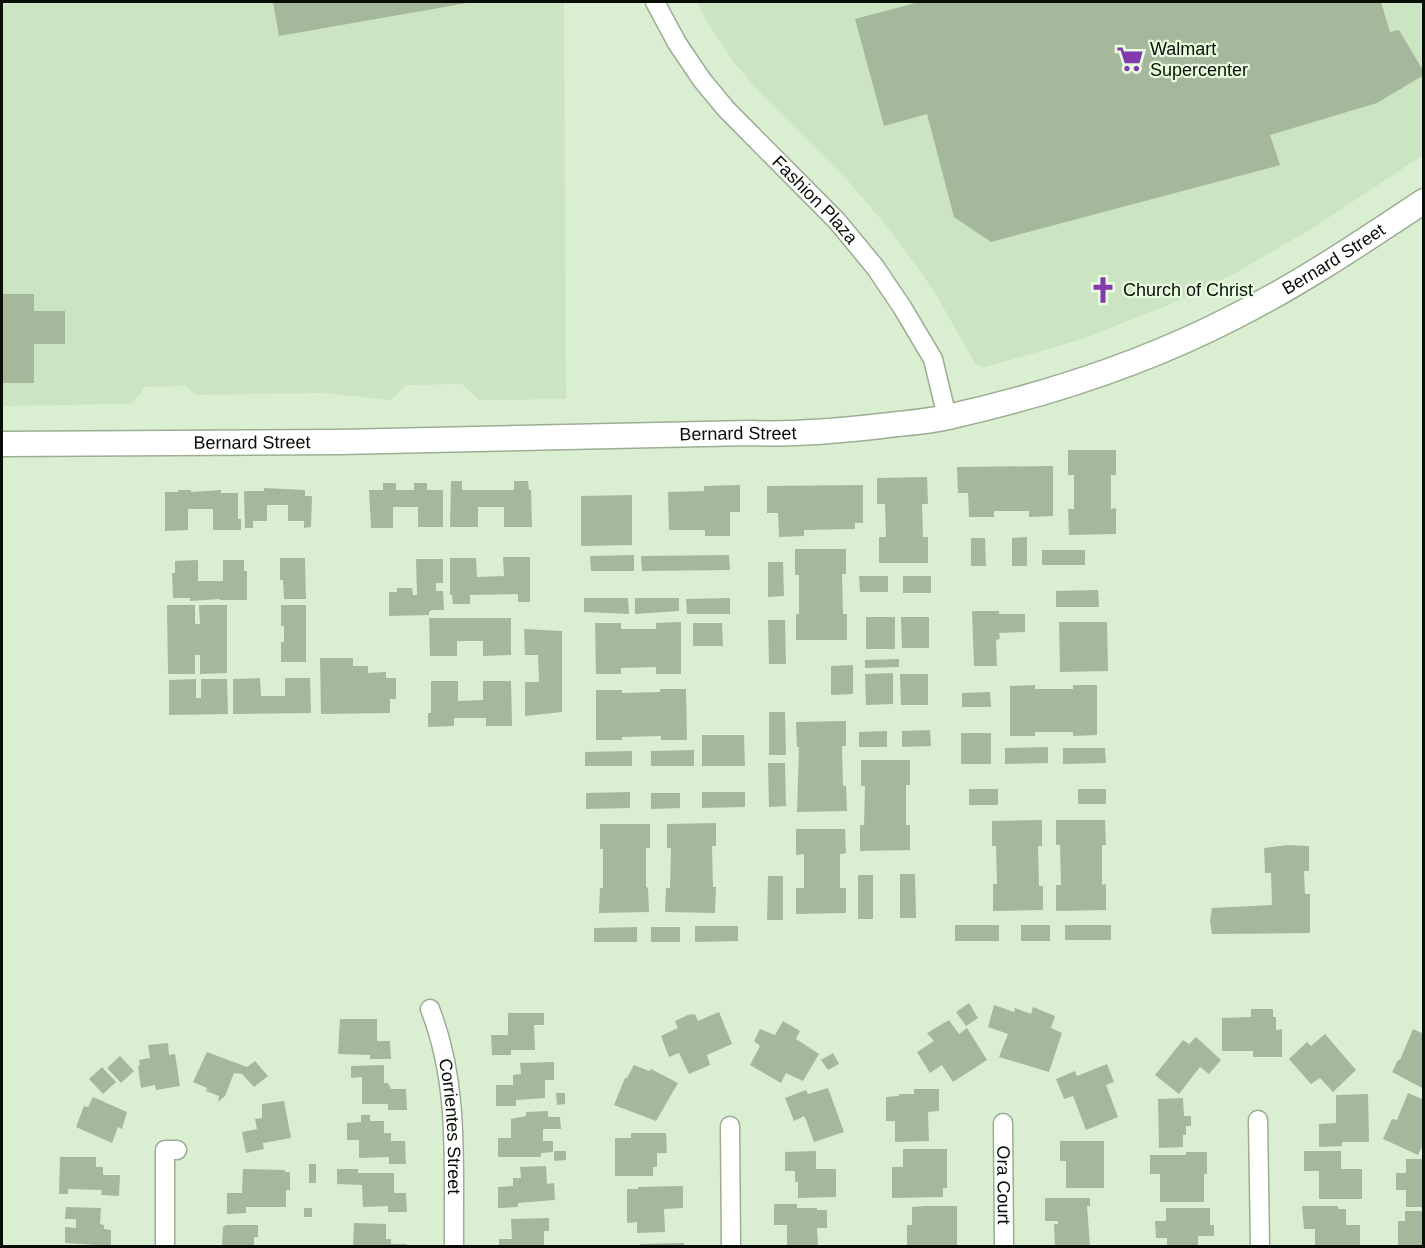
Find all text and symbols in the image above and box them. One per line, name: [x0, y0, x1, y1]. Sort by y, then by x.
place label: Walmart Supercenter: [1150, 39, 1248, 80]
supermarket icon: Walmart Supercenter: [1115, 44, 1145, 74]
street label: Fashion Plaza: [768, 152, 862, 249]
street label: Bernard Street: [1279, 220, 1389, 299]
church icon: Church of Christ: [1088, 275, 1118, 305]
place label: Church of Christ: [1123, 280, 1253, 300]
street label: Bernard Street: [679, 423, 797, 445]
street label: Bernard Street: [193, 432, 311, 453]
street label: Corrientes Street: [435, 1057, 464, 1194]
street label: Ora Court: [993, 1145, 1014, 1225]

